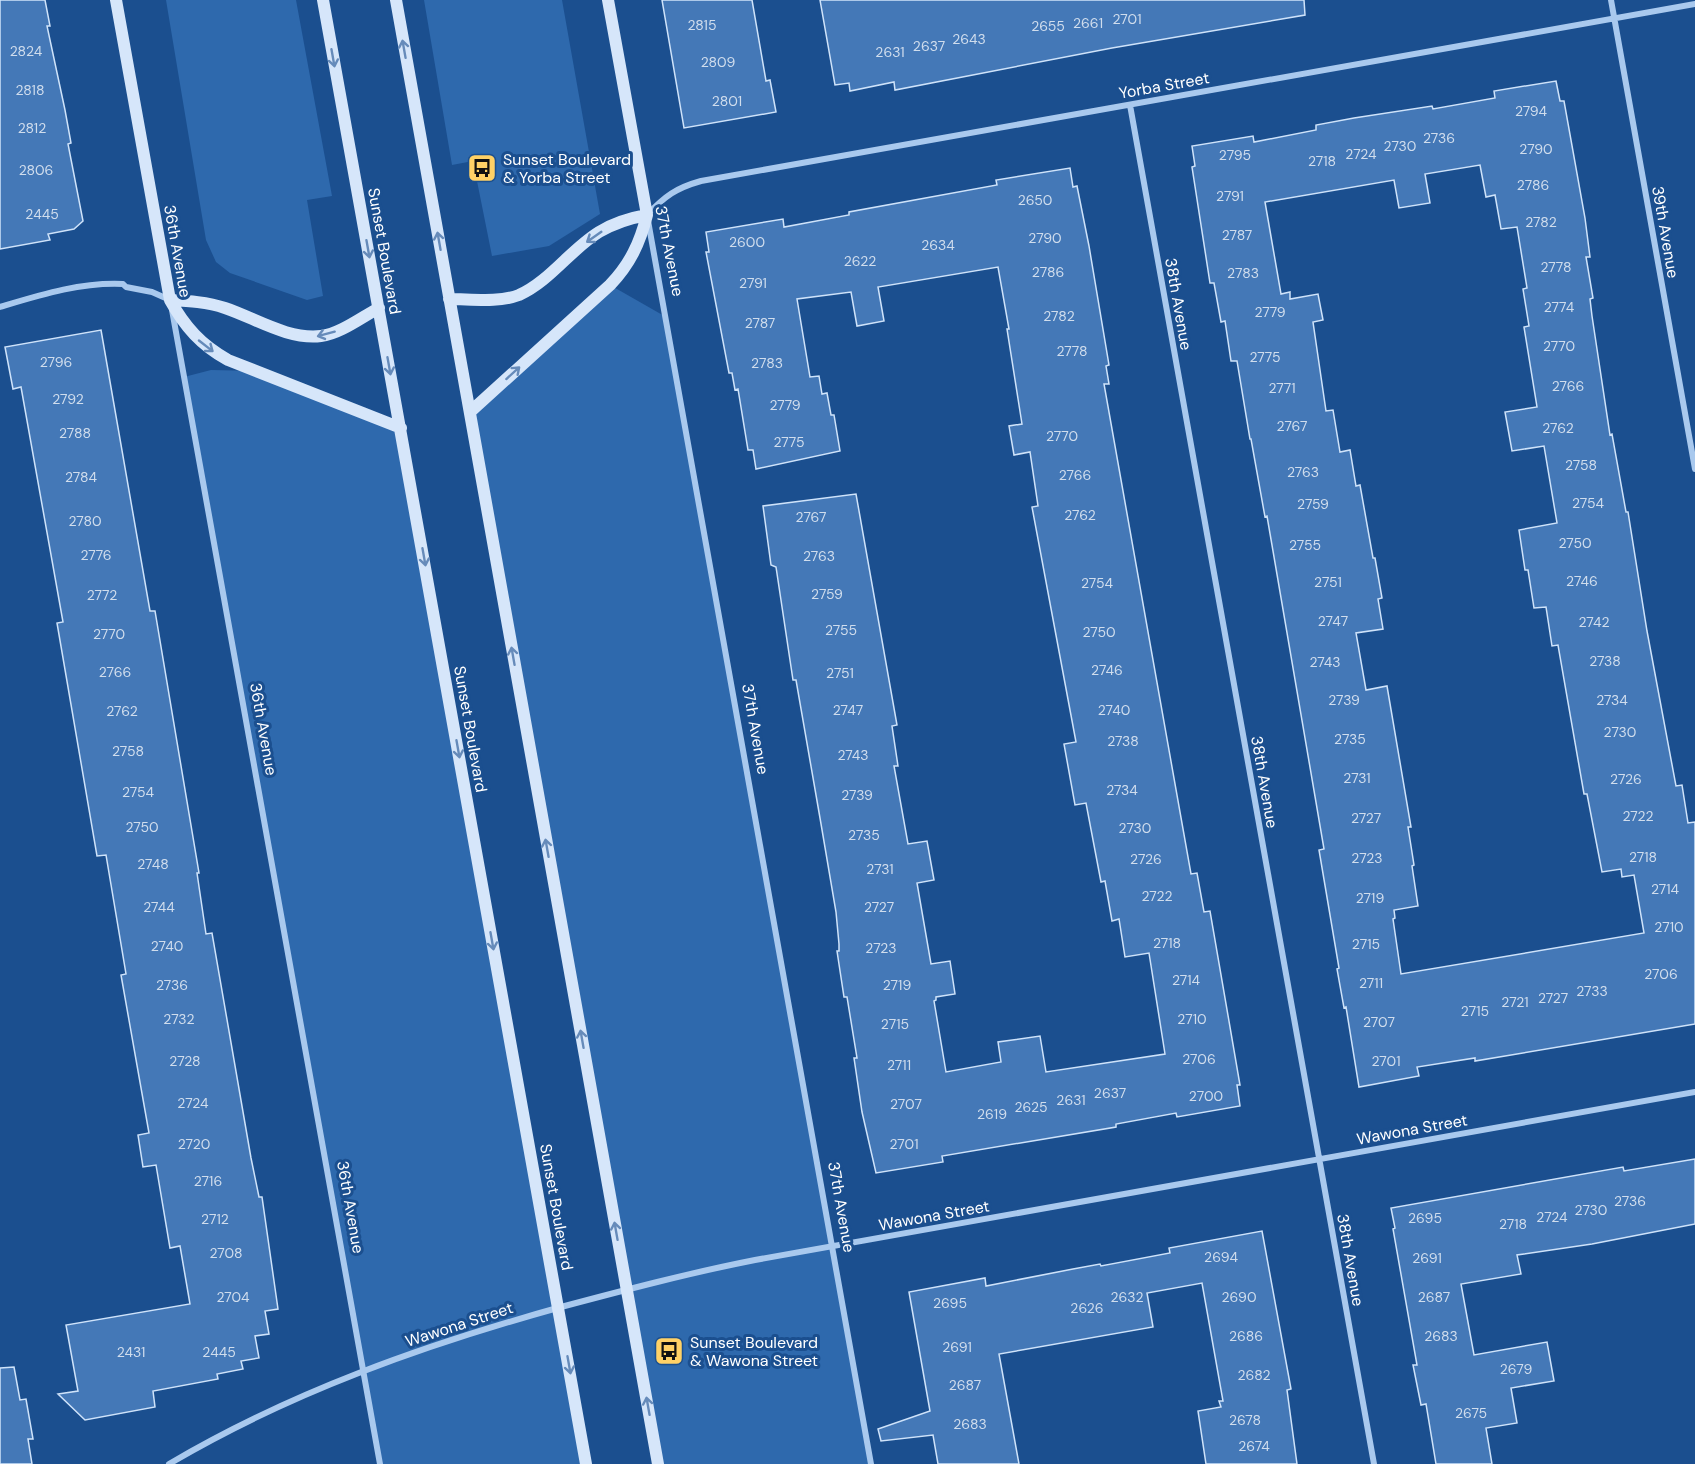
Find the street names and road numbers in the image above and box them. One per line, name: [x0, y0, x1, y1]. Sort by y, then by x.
street label: Yorba Street: [1117, 67, 1211, 104]
street label: 39th Avenue: [1647, 184, 1684, 280]
street label: Sunset Boulevard: [363, 186, 406, 316]
street label: 36th Avenue: [159, 203, 196, 299]
street label: 37th Avenue: [650, 204, 689, 298]
street label: 38th Avenue: [1160, 256, 1197, 352]
street label: Sunset Boulevard: [449, 664, 492, 794]
street label: 36th Avenue: [245, 681, 282, 777]
street label: 37th Avenue: [737, 682, 774, 776]
street label: 38th Avenue: [1246, 734, 1283, 830]
street label: Wawona Street: [1355, 1109, 1469, 1150]
street label: Sunset Boulevard: [535, 1142, 578, 1272]
street label: 36th Avenue: [332, 1159, 369, 1255]
street label: 37th Avenue: [823, 1160, 860, 1254]
street label: Wawona Street: [877, 1195, 991, 1236]
street label: 38th Avenue: [1332, 1212, 1369, 1308]
street label: Wawona Street: [403, 1297, 516, 1352]

